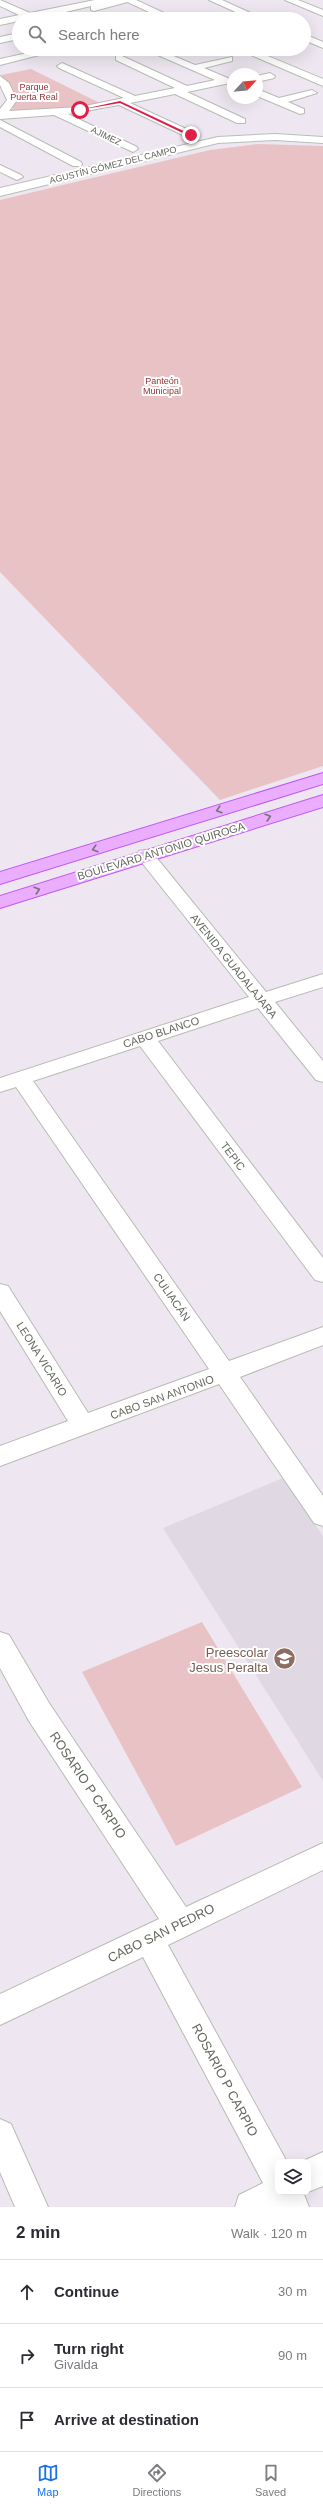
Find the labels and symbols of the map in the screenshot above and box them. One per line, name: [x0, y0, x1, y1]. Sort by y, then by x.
north arrow: [227, 68, 263, 104]
park label: Parque Puerta Real: [10, 82, 58, 102]
route start: [71, 101, 89, 119]
street label: AJIMEZ: [89, 124, 123, 148]
route end: [182, 126, 200, 144]
street label: AGUSTÍN GÓMEZ DEL CAMPO: [48, 144, 178, 186]
park label: Panteón Municipal: [143, 376, 181, 396]
one-way arrow: [216, 805, 223, 814]
one-way arrow: [264, 813, 271, 822]
street label: BOULEVARD ANTONIO QUIROGA: [76, 820, 247, 882]
one-way arrow: [92, 844, 99, 853]
one-way arrow: [33, 886, 40, 895]
street label: AVENIDA GUADALAJARA: [188, 911, 280, 1021]
street label: CABO BLANCO: [121, 1014, 201, 1050]
street label: TEPIC: [218, 1139, 248, 1173]
street label: CULIACÁN: [151, 1271, 193, 1323]
street label: LEONA VICARIO: [14, 1320, 70, 1399]
street label: CABO SAN ANTONIO: [109, 1373, 216, 1421]
place label: Preescolar Jesus Peralta: [189, 1645, 269, 1675]
school or university icon: Preescolar Jesus Peralta: [271, 1646, 297, 1672]
street label: ROSARIO P CARPIO: [47, 1729, 129, 1841]
street label: CABO SAN PEDRO: [105, 1901, 217, 1965]
street label: ROSARIO P CARPIO: [189, 2021, 261, 2139]

